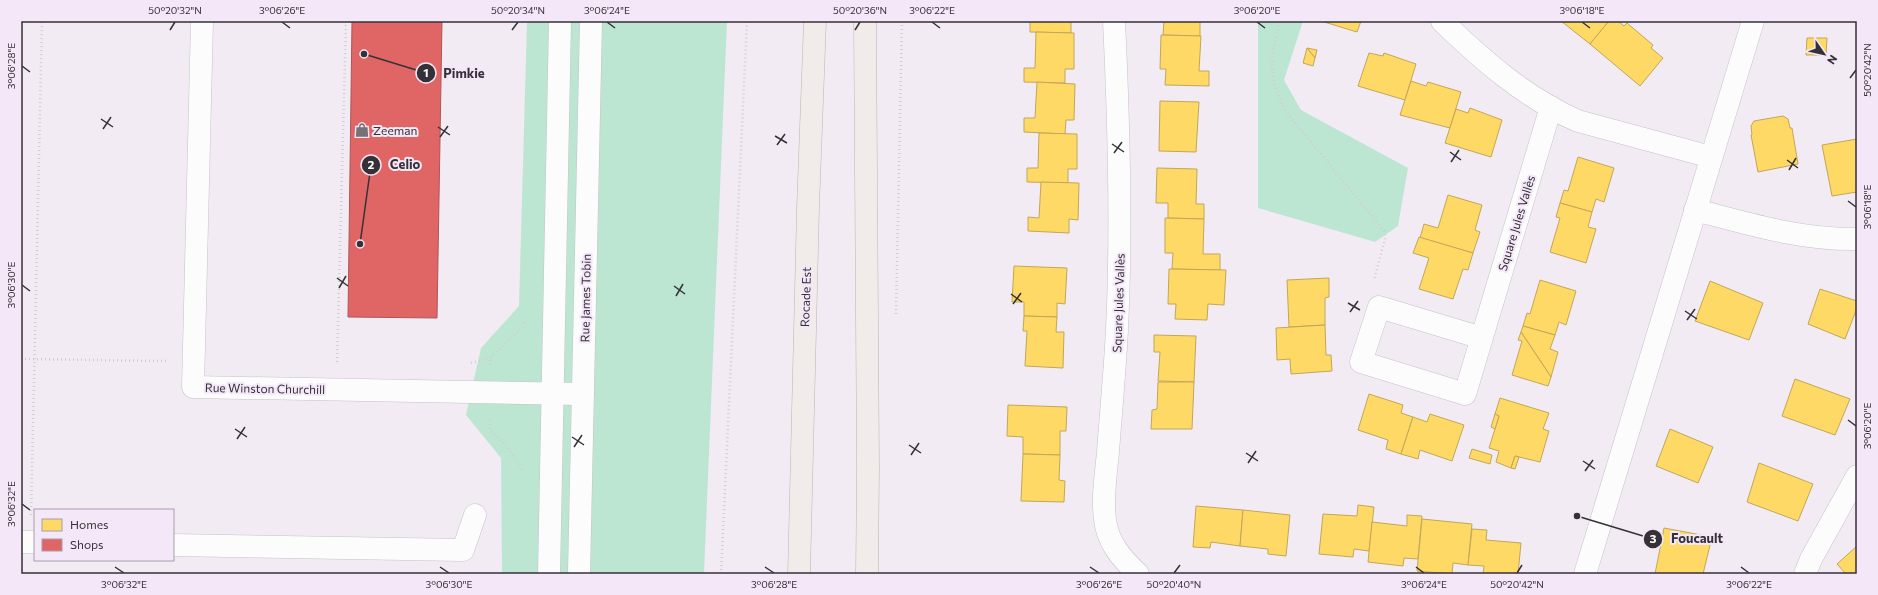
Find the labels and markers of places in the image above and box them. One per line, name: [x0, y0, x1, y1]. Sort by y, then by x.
callout: Pimkie: [416, 61, 493, 86]
shop icon: Zeeman: [354, 122, 370, 138]
place label: Zeeman: [373, 123, 417, 137]
callout: Celio: [361, 152, 428, 177]
callout: Foucault: [1643, 526, 1731, 551]

